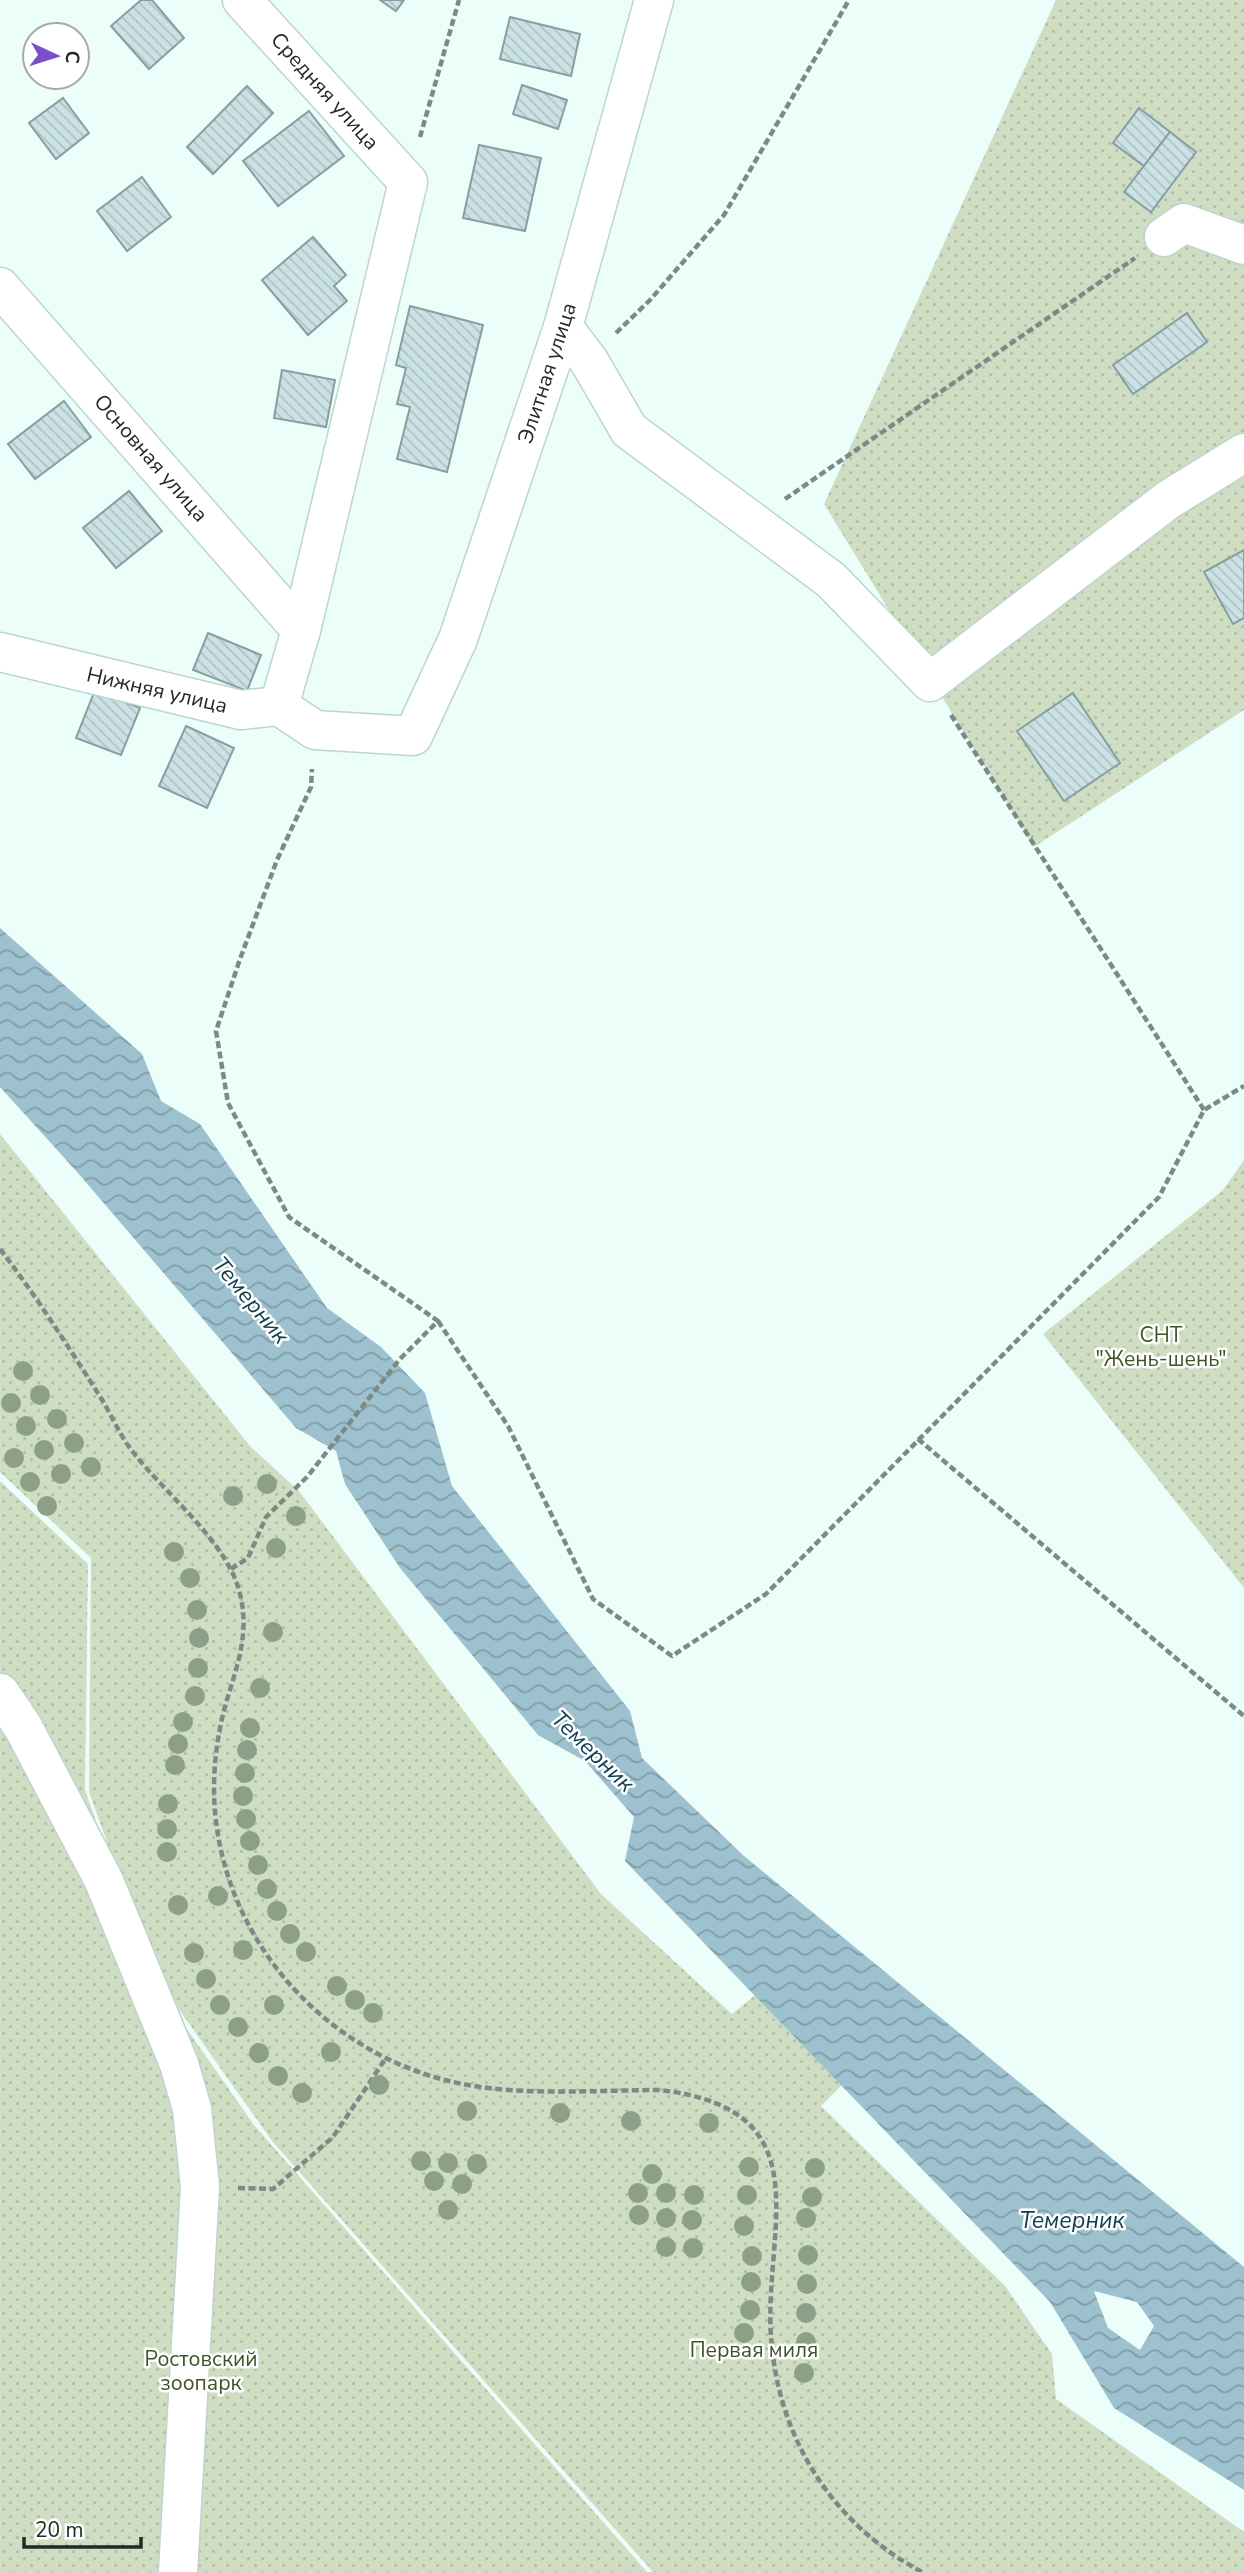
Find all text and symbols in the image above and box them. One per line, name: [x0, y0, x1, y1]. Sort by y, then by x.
north arrow: [21, 21, 91, 91]
street label: Средняя улица: [265, 26, 385, 156]
text: С: [59, 50, 85, 65]
street label: Элитная улица: [511, 299, 583, 447]
street label: Основная улица: [88, 388, 214, 528]
street label: Нижняя улица: [84, 660, 230, 720]
water label: Темерник: [205, 1250, 297, 1351]
park label: СНТ "Жень-шень": [1095, 1321, 1227, 1373]
water label: Темерник: [544, 1704, 642, 1800]
water label: Темерник: [1020, 2205, 1125, 2236]
park label: Первая миля: [690, 2336, 818, 2364]
park label: Ростовский зоопарк: [145, 2345, 257, 2397]
scale bar: [24, 2506, 142, 2550]
text: 20 m: [35, 2516, 84, 2544]

